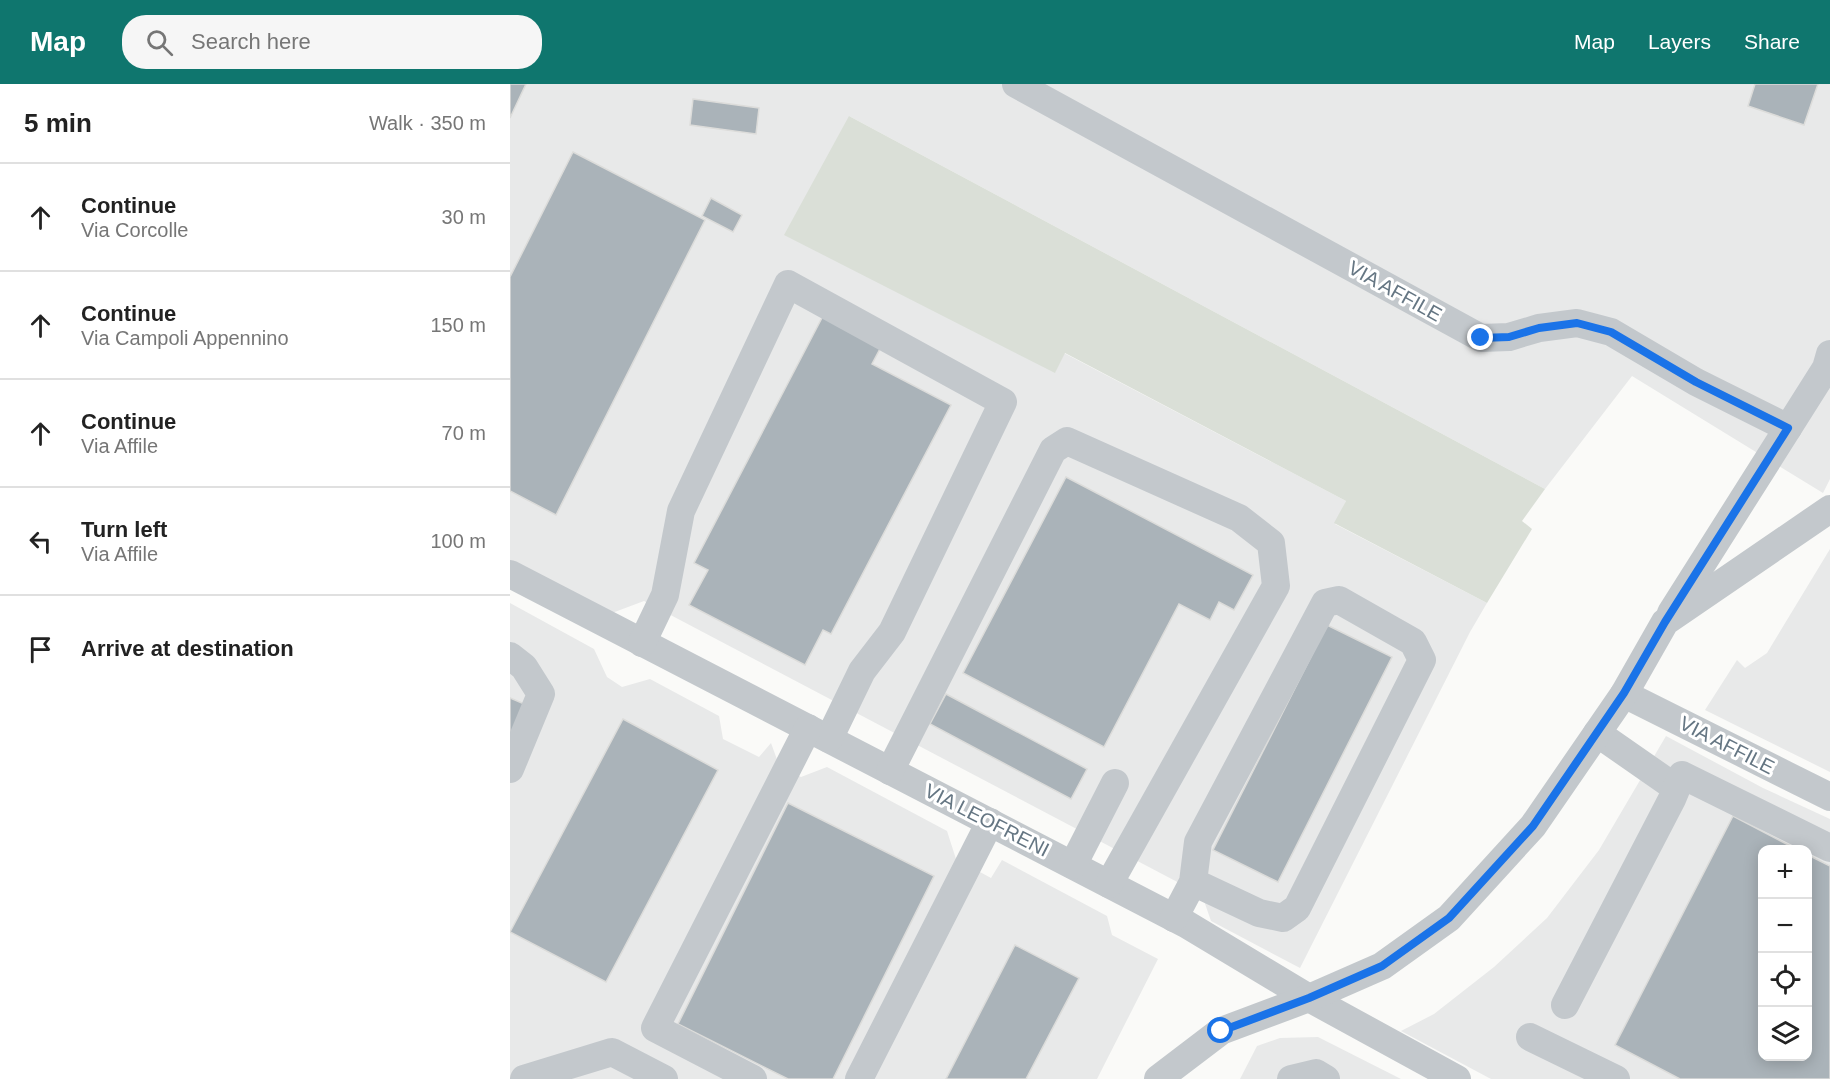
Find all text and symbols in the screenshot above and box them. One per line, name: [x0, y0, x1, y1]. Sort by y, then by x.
search box: [122, 15, 542, 69]
text: Map: [30, 26, 86, 57]
icon: search: [143, 26, 176, 59]
text: Search here: [191, 29, 311, 54]
text: Map: [1574, 30, 1615, 53]
text: Layers: [1648, 30, 1711, 53]
text: Share: [1744, 30, 1800, 53]
text: 5 min: [24, 108, 92, 138]
text: Walk · 350 m: [369, 112, 486, 134]
text: Continue: [81, 193, 176, 218]
icon: ahead: [24, 201, 57, 234]
text: 30 m: [442, 206, 486, 228]
text: Via Corcolle: [81, 219, 188, 241]
street label: VIA AFFILE: [1344, 256, 1446, 326]
text: Continue: [81, 301, 176, 326]
icon: ahead: [24, 309, 57, 342]
text: 150 m: [430, 314, 486, 336]
route end: [1467, 324, 1493, 350]
text: Via Campoli Appennino: [81, 327, 289, 349]
text: Continue: [81, 409, 176, 434]
icon: ahead: [24, 417, 57, 450]
text: 70 m: [442, 422, 486, 444]
text: Via Affile: [81, 435, 158, 457]
text: Turn left: [81, 517, 167, 542]
icon: left: [24, 525, 57, 558]
text: 100 m: [430, 530, 486, 552]
text: Via Affile: [81, 543, 158, 565]
icon: arrive: [24, 633, 57, 666]
text: Arrive at destination: [81, 636, 294, 661]
street label: VIA AFFILE: [1676, 712, 1778, 778]
street label: VIA LEOFRENI: [921, 779, 1053, 861]
map controls: [1758, 845, 1812, 1061]
button: +: [1758, 845, 1812, 899]
button: −: [1758, 899, 1812, 953]
button: locate: [1758, 953, 1812, 1007]
button: layers: [1758, 1007, 1812, 1061]
route start: [1207, 1017, 1233, 1043]

